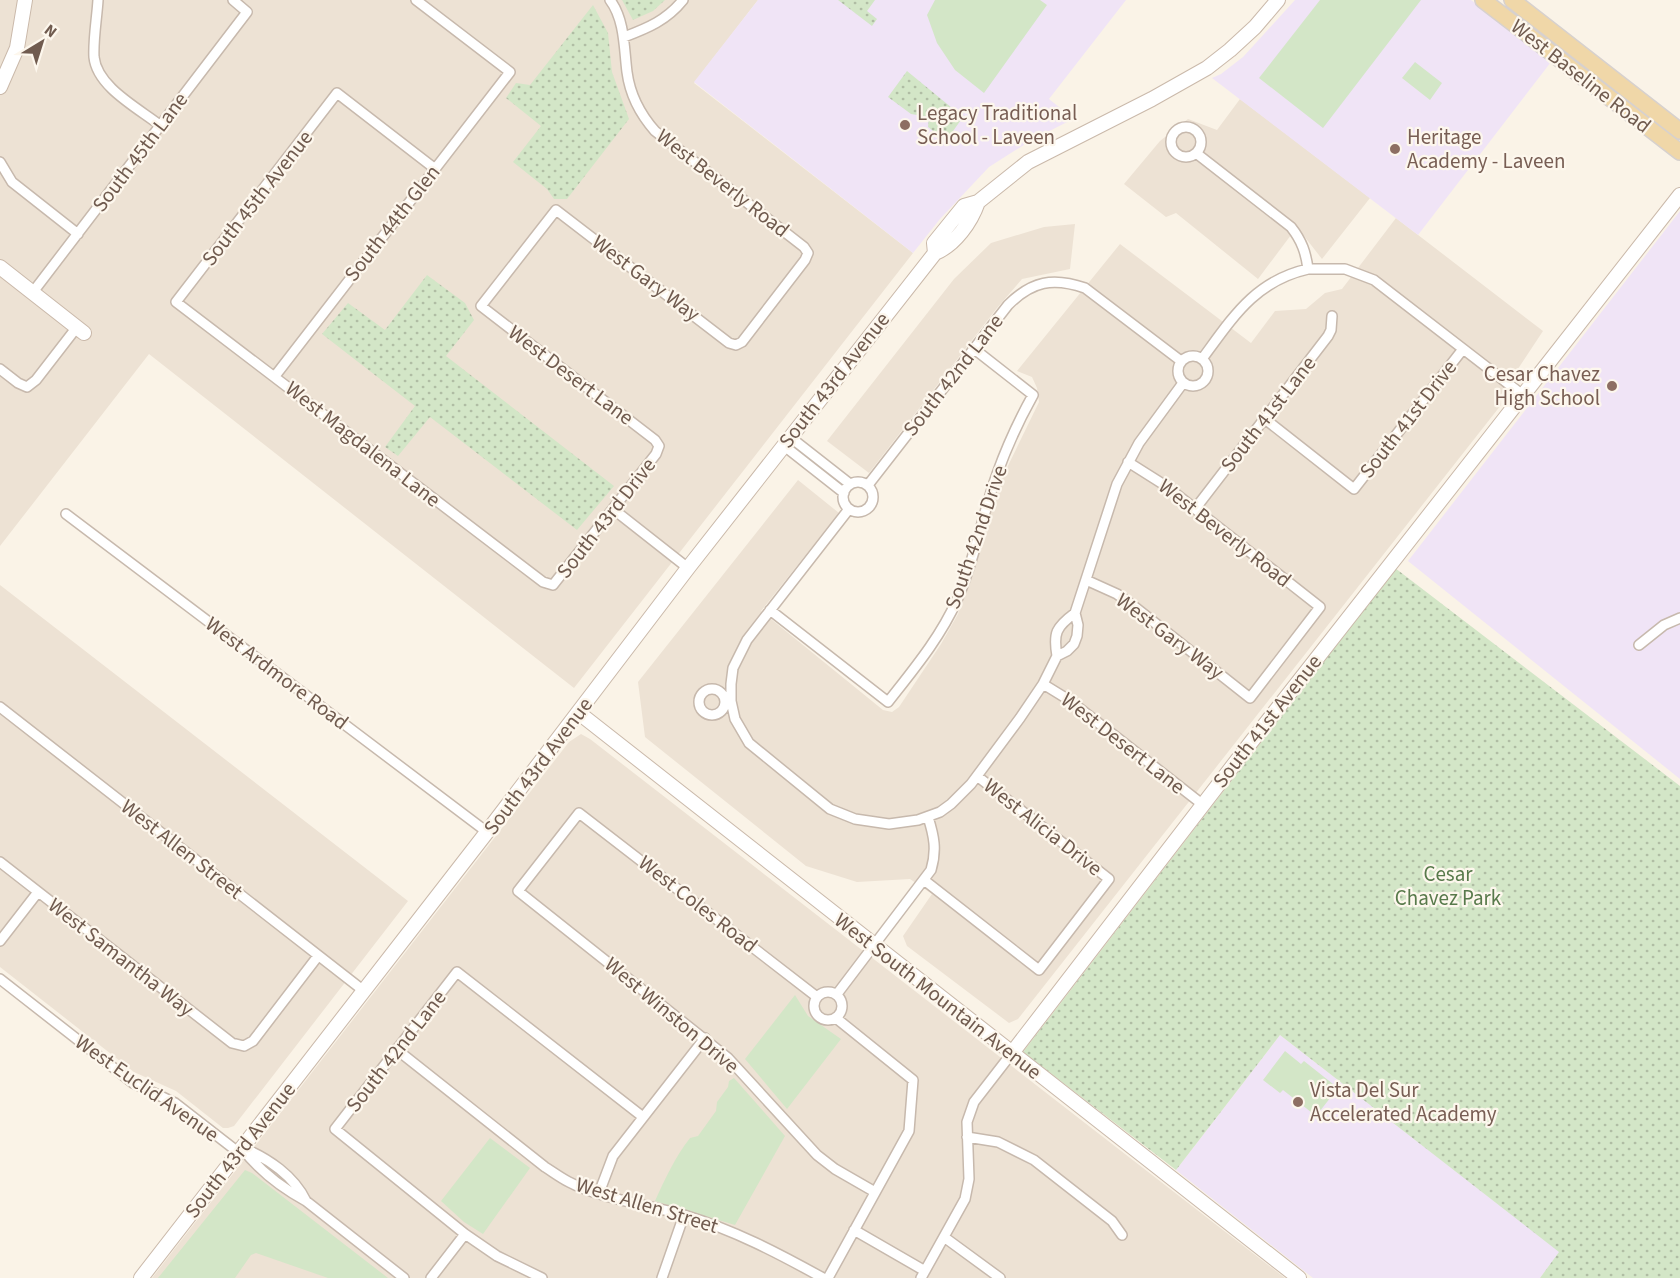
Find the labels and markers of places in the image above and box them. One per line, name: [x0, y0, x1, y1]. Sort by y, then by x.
place label: Legacy Traditional School - Laveen: [917, 98, 1077, 152]
marker: Legacy Traditional School - Laveen: [898, 118, 912, 132]
place label: Heritage Academy - Laveen: [1407, 122, 1565, 176]
marker: Heritage Academy - Laveen: [1388, 142, 1402, 156]
place label: Cesar Chavez High School: [1484, 359, 1600, 413]
marker: Cesar Chavez High School: [1605, 379, 1619, 393]
place label: Vista Del Sur Accelerated Academy: [1310, 1075, 1497, 1129]
marker: Vista Del Sur Accelerated Academy: [1291, 1095, 1305, 1109]

